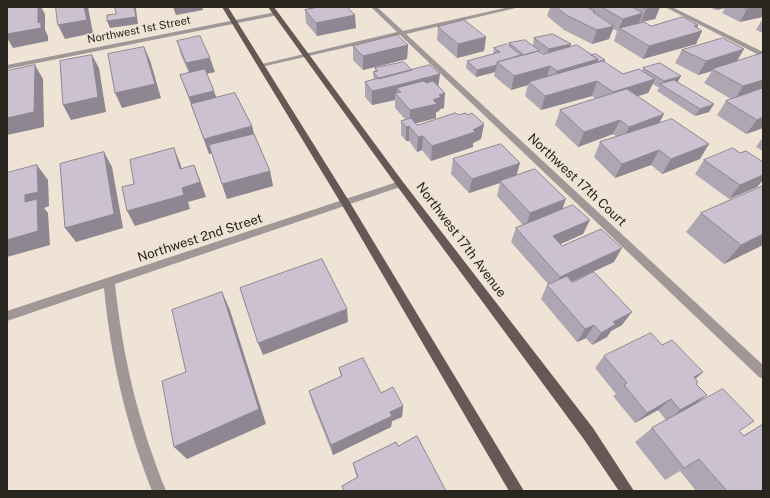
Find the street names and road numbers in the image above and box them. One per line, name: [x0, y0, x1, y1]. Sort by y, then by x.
street label: Northwest 1st Street: [86, 13, 192, 47]
street label: Northwest 17th Court: [525, 130, 629, 230]
street label: Northwest 17th Avenue: [413, 180, 509, 300]
street label: Northwest 2nd Street: [136, 210, 264, 266]

